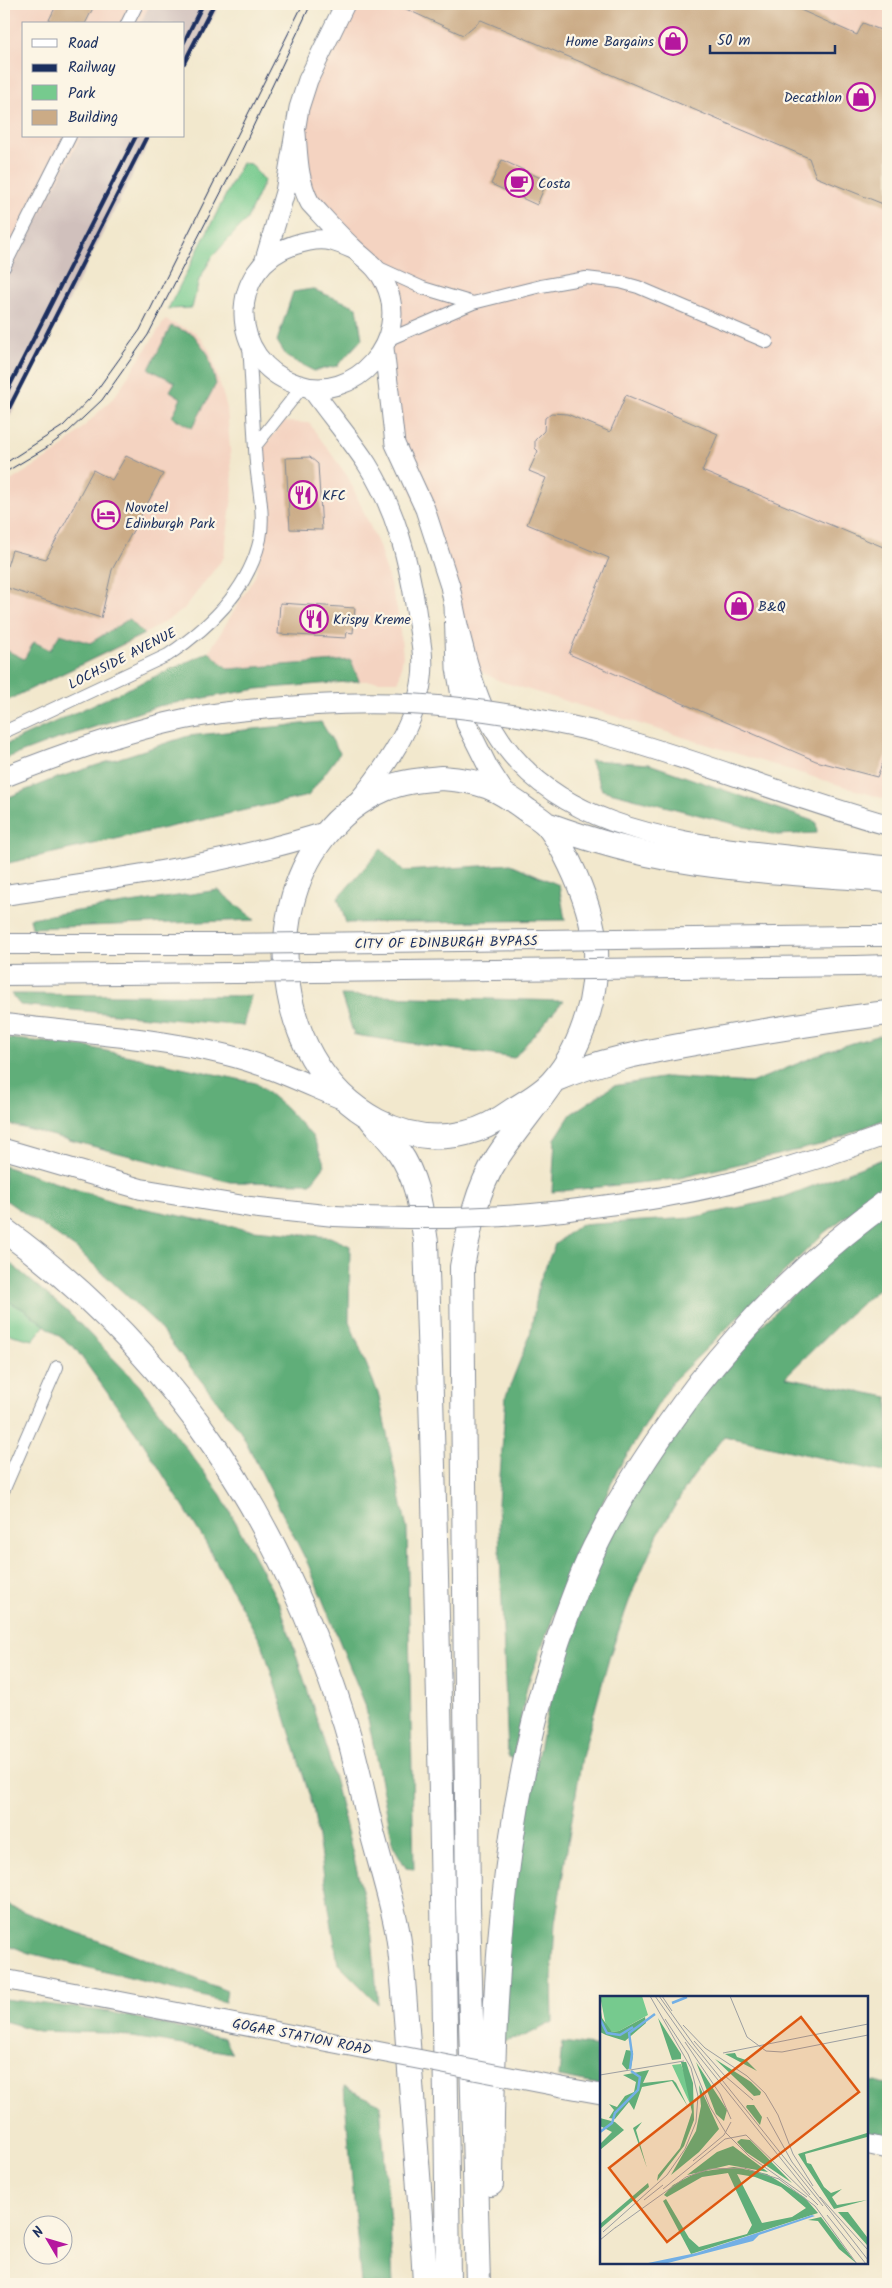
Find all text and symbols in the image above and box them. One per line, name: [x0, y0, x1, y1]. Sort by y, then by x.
legend: [22, 22, 185, 138]
scale bar: [710, 22, 834, 54]
shop icon: Home Bargains: [658, 26, 688, 56]
text: 50 m: [717, 29, 751, 53]
place label: Home Bargains: [565, 31, 654, 53]
text: Road: [68, 32, 99, 56]
text: Railway: [68, 56, 116, 80]
text: Park: [68, 82, 96, 106]
shop icon: Decathlon: [846, 82, 876, 112]
place label: Decathlon: [784, 87, 842, 109]
text: Building: [68, 106, 118, 130]
cafe icon: Costa: [504, 168, 534, 198]
place label: Costa: [538, 173, 571, 195]
restaurant icon: KFC: [288, 480, 318, 510]
place label: KFC: [322, 485, 346, 507]
place label: Novotel Edinburgh Park: [125, 497, 215, 535]
hotel icon: Novotel Edinburgh Park: [91, 500, 121, 530]
shop icon: B&Q: [724, 591, 754, 621]
place label: B&Q: [758, 596, 786, 618]
restaurant icon: Krispy Kreme: [299, 604, 329, 634]
place label: Krispy Kreme: [333, 609, 411, 631]
street label: LOCHSIDE AVENUE: [65, 622, 181, 696]
street label: CITY OF EDINBURGH BYPASS: [354, 930, 538, 956]
inset map: [600, 1996, 867, 2263]
street label: GOGAR STATION ROAD: [230, 2013, 373, 2061]
north arrow: [22, 2216, 72, 2266]
text: N: [27, 2222, 50, 2243]

